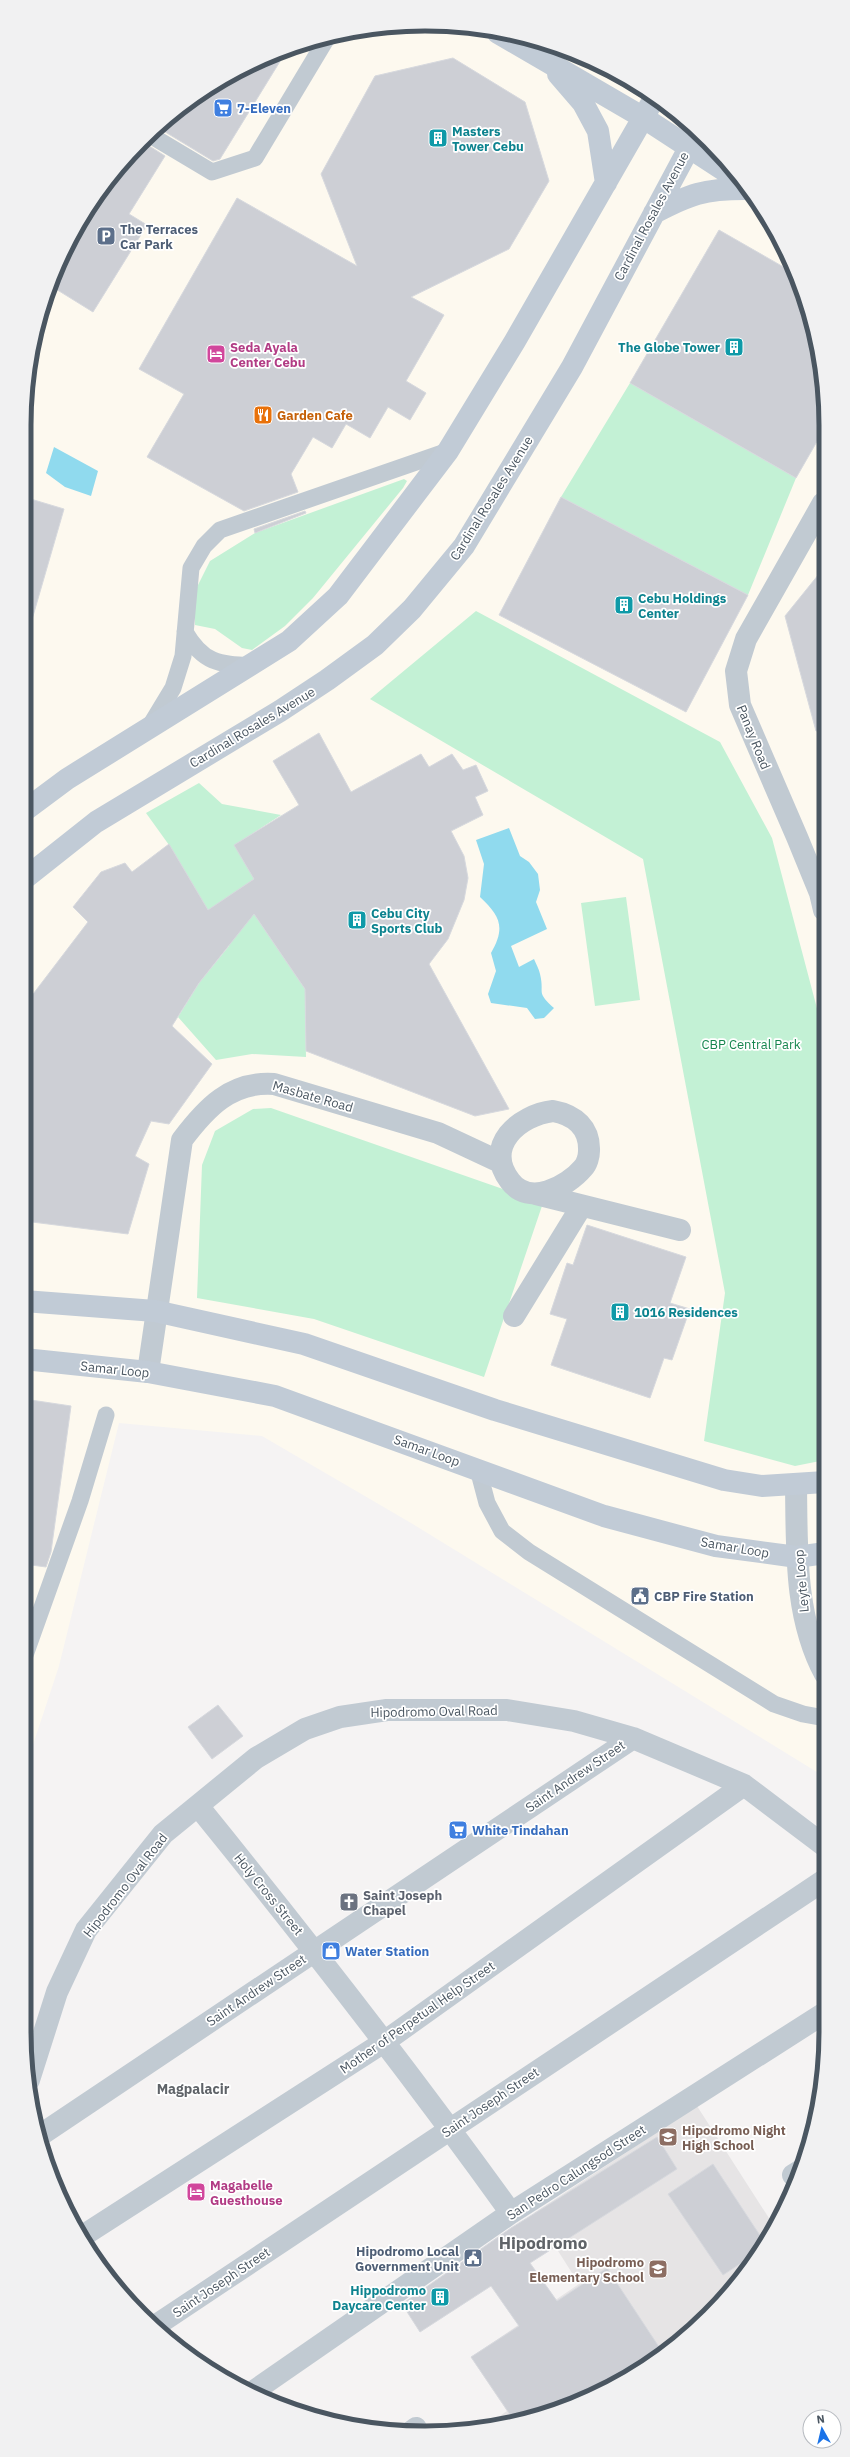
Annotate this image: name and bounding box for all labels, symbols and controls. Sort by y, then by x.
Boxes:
supermarket icon: 7-Eleven [212,97,234,119]
place label: 7-Eleven [237,100,291,117]
place label: Masters Tower Cebu [452,123,524,155]
building icon: Masters Tower Cebu [427,127,449,149]
street label: Cardinal Rosales Avenue [610,149,693,284]
place label: The Terraces Car Park [120,221,198,253]
parking icon: The Terraces Car Park [95,225,117,247]
building icon: The Globe Tower [723,336,745,358]
place label: Seda Ayala Center Cebu [230,339,306,371]
place label: The Globe Tower [618,339,720,356]
hotel icon: Seda Ayala Center Cebu [205,343,227,365]
restaurant icon: Garden Cafe [252,404,274,426]
place label: Garden Cafe [277,407,353,424]
street label: Cardinal Rosales Avenue [446,433,537,564]
place label: Cebu Holdings Center [638,590,727,622]
building icon: Cebu Holdings Center [613,594,635,616]
street label: Cardinal Rosales Avenue [186,683,318,772]
street label: Panay Road [733,702,774,772]
place label: Cebu City Sports Club [371,905,442,937]
building icon: Cebu City Sports Club [346,909,368,931]
park label: CBP Central Park [701,1036,801,1053]
street label: Masbate Road [271,1077,355,1116]
building icon: 1016 Residences [609,1301,631,1323]
place label: 1016 Residences [634,1304,738,1321]
street label: Samar Loop [80,1357,150,1382]
street label: Samar Loop [391,1431,462,1470]
street label: Samar Loop [699,1533,770,1562]
street label: Leyte Loop [790,1549,813,1613]
public building icon: CBP Fire Station [629,1585,651,1607]
place label: CBP Fire Station [654,1588,754,1605]
street label: Hipodromo Oval Road [370,1702,498,1721]
street label: Saint Andrew Street [522,1737,628,1816]
supermarket icon: White Tindahan [447,1819,469,1841]
place label: White Tindahan [472,1822,569,1839]
street label: Hipodromo Oval Road [79,1830,171,1941]
street label: Holy Cross Street [230,1850,307,1939]
place label: Saint Joseph Chapel [363,1887,442,1919]
church icon: Saint Joseph Chapel [338,1891,360,1913]
shop icon: Water Station [320,1940,342,1962]
place label: Water Station [345,1943,429,1960]
street label: Saint Andrew Street [203,1951,309,2030]
street label: Mother of Perpetual Help Street [337,1957,498,2077]
street label: Saint Joseph Street [438,2064,542,2141]
district label: Magpalacir [157,2080,230,2098]
street label: San Pedro Calungsod Street [504,2121,649,2224]
place label: Hipodromo Night High School [682,2122,786,2154]
school or university icon: Hipodromo Night High School [657,2126,679,2148]
place label: Magabelle Guesthouse [210,2177,283,2209]
hotel icon: Magabelle Guesthouse [185,2181,207,2203]
district label: Hipodromo [499,2232,587,2254]
place label: Hipodromo Local Government Unit [355,2243,459,2275]
street label: Saint Joseph Street [169,2244,273,2321]
public building icon: Hipodromo Local Government Unit [462,2247,484,2269]
place label: Hipodromo Elementary School [529,2254,644,2286]
school or university icon: Hipodromo Elementary School [647,2258,669,2280]
place label: Hippodromo Daycare Center [332,2282,426,2314]
building icon: Hippodromo Daycare Center [429,2286,451,2308]
north arrow [802,2409,842,2449]
text: N [816,2412,826,2427]

